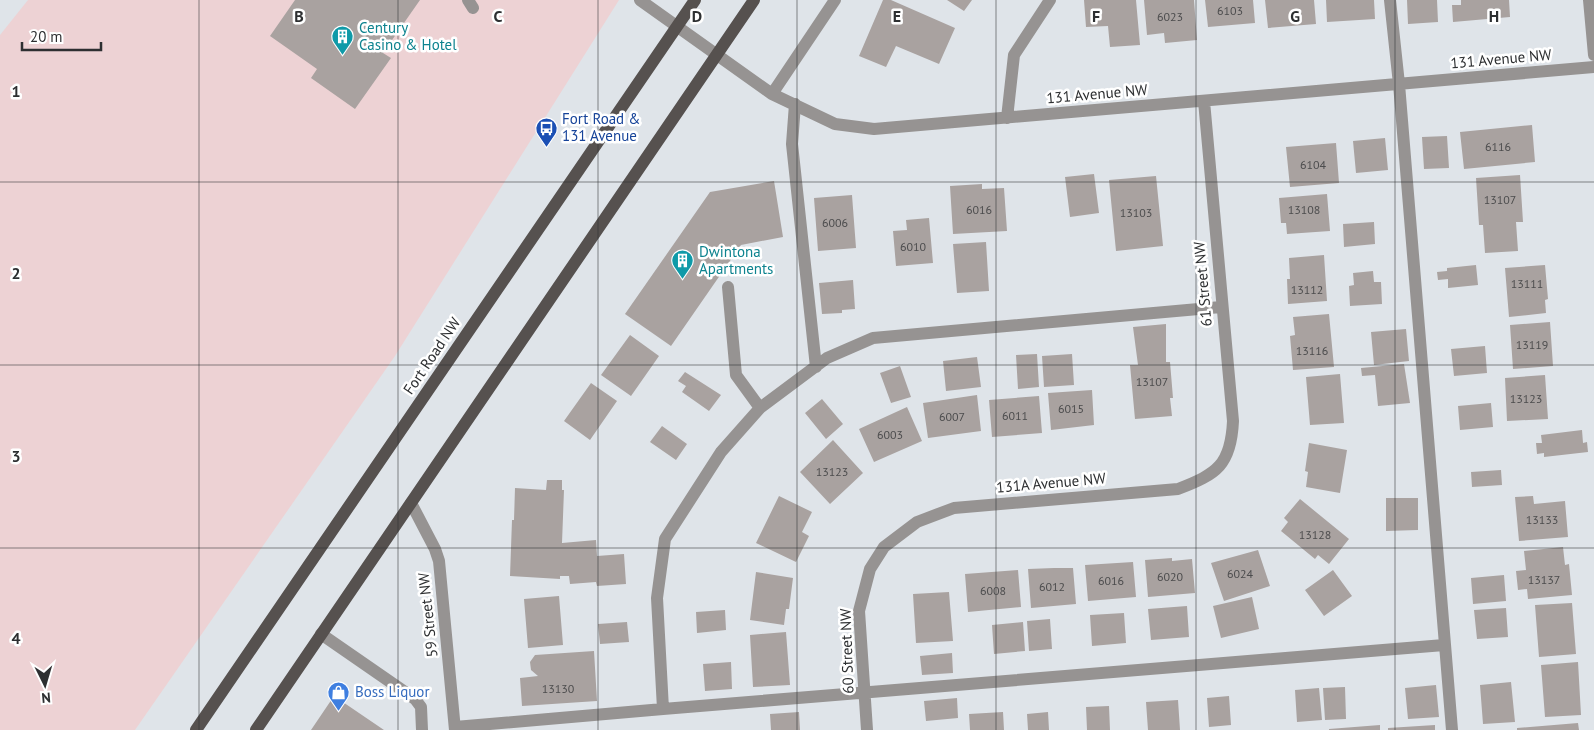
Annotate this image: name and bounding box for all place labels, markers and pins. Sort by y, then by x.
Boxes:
place label: Century Casino & Hotel [359,18,457,54]
building icon: Century Casino & Hotel [331,25,355,56]
place label: Fort Road & 131 Avenue [562,109,640,145]
bus stop icon: Fort Road & 131 Avenue [534,116,558,147]
place label: Dwintona Apartments [699,242,773,278]
building icon: Dwintona Apartments [671,249,695,280]
shop icon: Boss Liquor [327,680,351,711]
place label: Boss Liquor [355,682,430,701]

